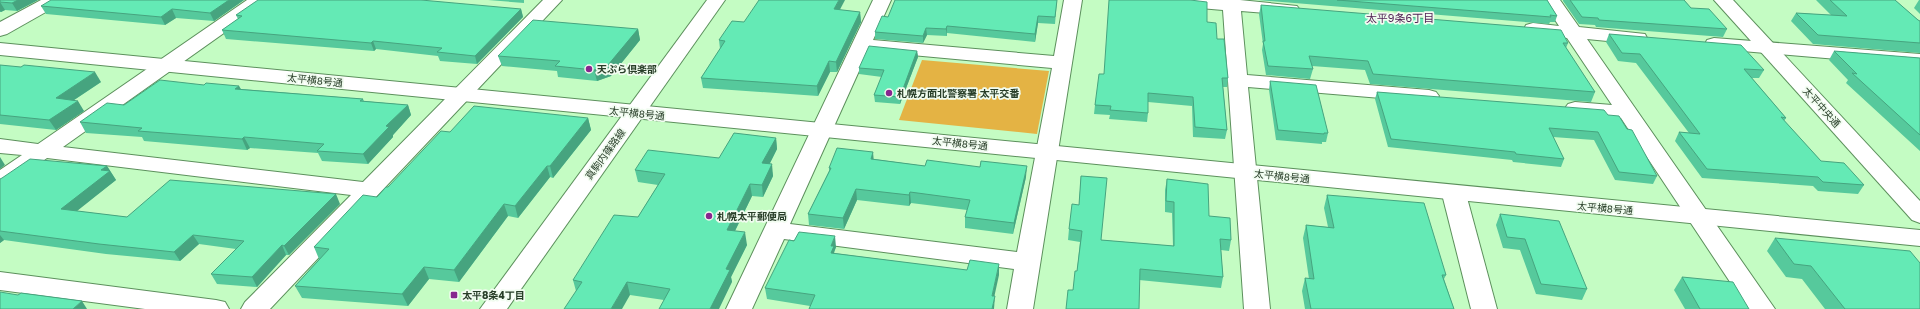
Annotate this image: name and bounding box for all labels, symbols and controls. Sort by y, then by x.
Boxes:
district label: 太平9条6丁目 [1366,11,1434,24]
place label: 天ぷら倶楽部 [597,63,657,75]
marker: 天ぷら倶楽部 [584,64,594,74]
street label: 太平横8号通 [286,71,344,89]
street label: 太平中央通 [1801,84,1843,130]
place label: 札幌方面北警察署 太平交番 [897,87,1020,99]
marker: 札幌方面北警察署 太平交番 [884,88,894,98]
street label: 太平横8号通 [608,104,666,122]
street label: 真駒内篠路線 [583,126,627,182]
street label: 太平横8号通 [931,134,989,152]
street label: 太平横8号通 [1253,167,1311,185]
street label: 太平横8号通 [1577,200,1633,216]
place label: 札幌太平郵便局 [717,210,787,222]
marker: 札幌太平郵便局 [704,211,714,221]
place label: 太平8条4丁目 [462,289,525,301]
marker: 太平8条4丁目 [449,290,459,300]

